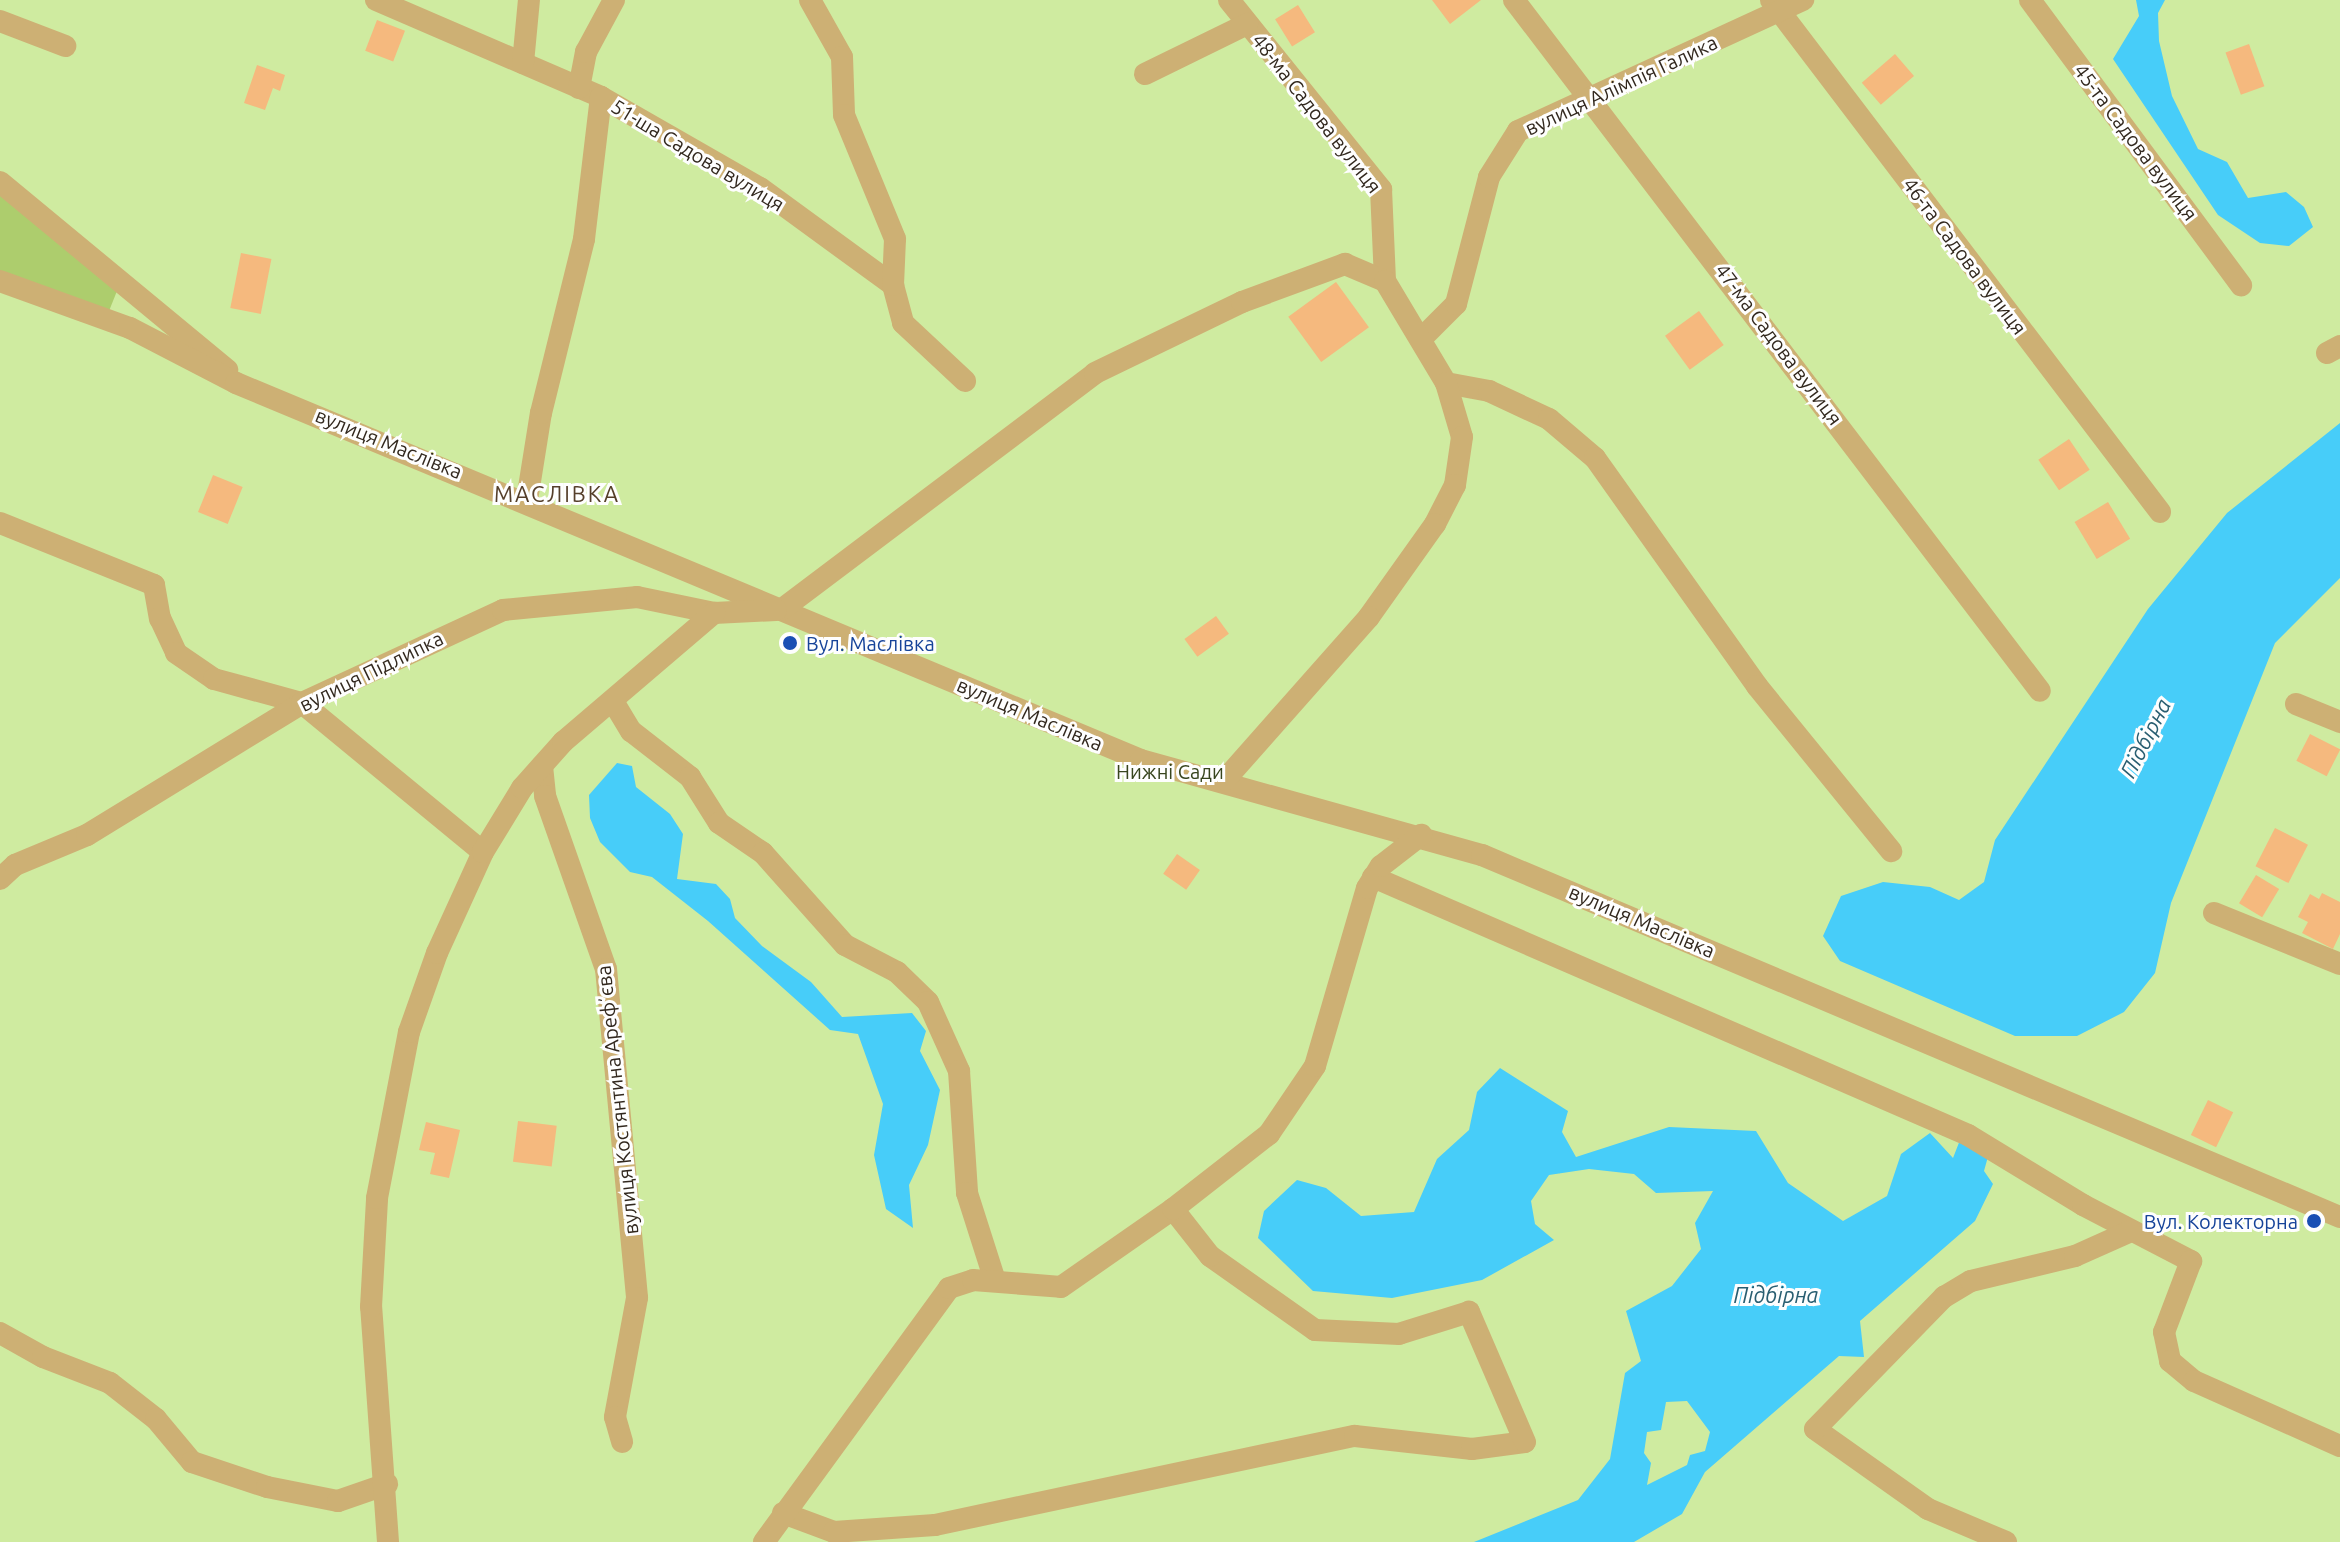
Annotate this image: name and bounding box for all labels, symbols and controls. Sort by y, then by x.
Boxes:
street label: 48-ма Садова вулиця [1247,28,1387,198]
street label: вулиця Алімпія Галика [1521,30,1721,140]
street label: 45-та Садова вулиця [2069,59,2203,225]
street label: 51-ша Садова вулиця [607,94,789,216]
street label: 46-та Садова вулиця [1898,173,2032,339]
street label: 47-ма Садова вулиця [1710,259,1848,429]
street label: вулиця Маслівка [312,403,466,483]
district label: МАСЛІВКА [494,481,620,507]
street label: вулиця Підлипка [295,626,447,716]
place label: Вул. Маслівка [806,631,935,655]
marker: Вул. Маслівка [781,634,799,652]
street label: вулиця Маслівка [953,672,1107,756]
water label: Підбірна [2114,694,2176,782]
park label: Нижні Сади [1116,759,1224,783]
street label: вулиця Маслівка [1565,879,1719,963]
street label: вулиця Костянтина Арефʼєва [591,964,643,1236]
place label: Вул. Колекторна [2144,1209,2298,1233]
marker: Вул. Колекторна [2305,1212,2323,1230]
water label: Підбірна [1734,1282,1818,1308]

